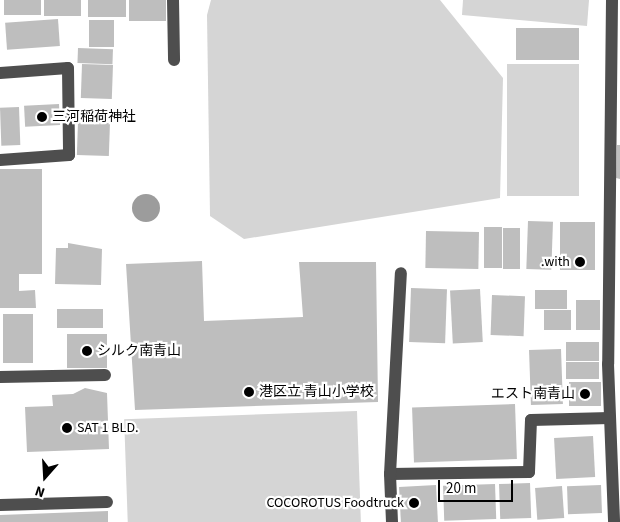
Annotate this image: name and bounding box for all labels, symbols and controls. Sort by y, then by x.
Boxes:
place label: 三河稲荷神社 [52,109,136,125]
marker: 三河稲荷神社 [36,111,48,123]
place label: .with [541,254,570,270]
marker: .with [574,256,586,268]
place label: シルク南青山 [97,343,181,359]
marker: シルク南青山 [81,345,93,357]
place label: 港区立 青山小学校 [259,384,374,400]
marker: 港区立 青山小学校 [243,386,255,398]
place label: エスト南青山 [491,386,575,402]
marker: エスト南青山 [579,388,591,400]
place label: SAT 1 BLD. [77,420,139,436]
marker: SAT 1 BLD. [61,422,73,434]
north arrow [20,452,70,502]
scale bar [440,470,515,502]
text: 20 m [446,478,476,499]
text: N [32,480,48,502]
place label: COCOROTUS Foodtruck [266,495,404,511]
marker: COCOROTUS Foodtruck [408,497,420,509]

